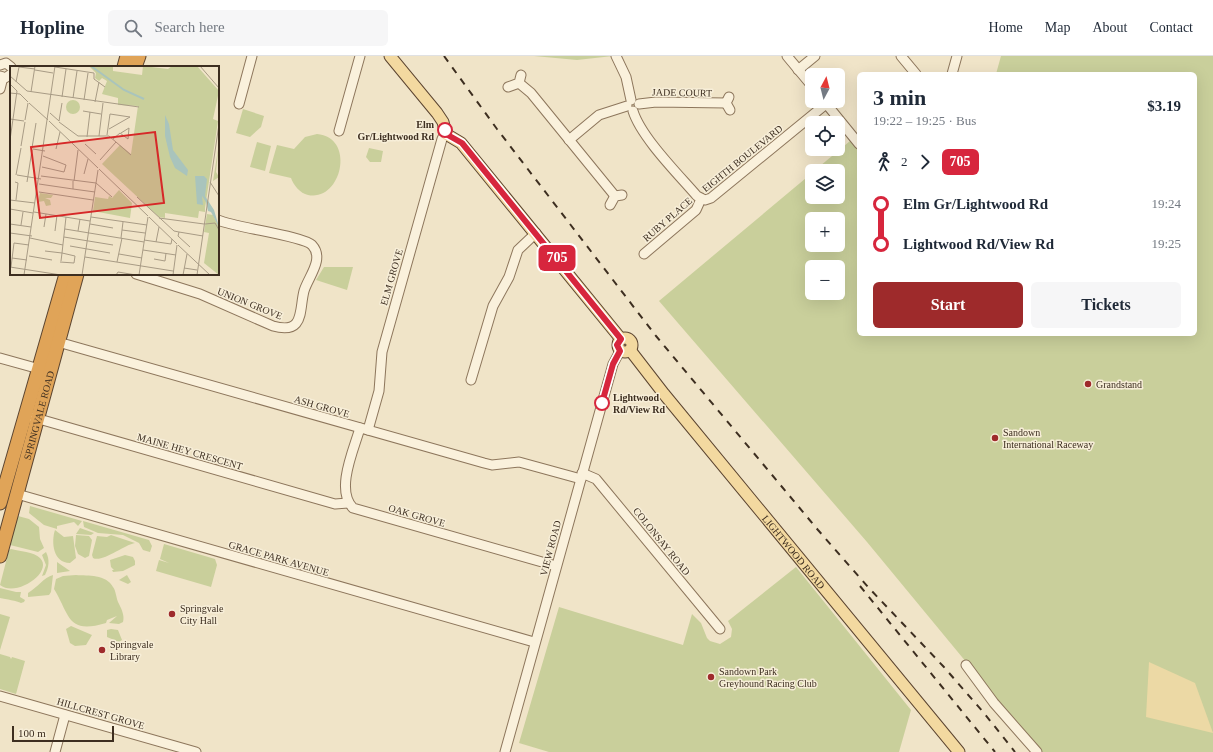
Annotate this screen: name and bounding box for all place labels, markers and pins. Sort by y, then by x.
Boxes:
place label: Elm Gr/Lightwood Rd [358,119,435,142]
marker: Elm Gr/Lightwood Rd [437,122,453,138]
marker: Grandstand [1083,379,1093,389]
place label: Grandstand [1096,379,1142,390]
place label: Lightwood Rd/View Rd [613,392,666,415]
marker: Lightwood Rd/View Rd [594,395,610,411]
place label: Sandown International Raceway [1003,427,1093,450]
marker: Sandown International Raceway [990,433,1000,443]
place label: Springvale City Hall [180,603,224,626]
marker: Springvale City Hall [167,609,177,619]
place label: Springvale Library [110,639,154,662]
marker: Springvale Library [97,645,107,655]
place label: Sandown Park Greyhound Racing Club [719,666,817,689]
marker: Sandown Park Greyhound Racing Club [706,672,716,682]

